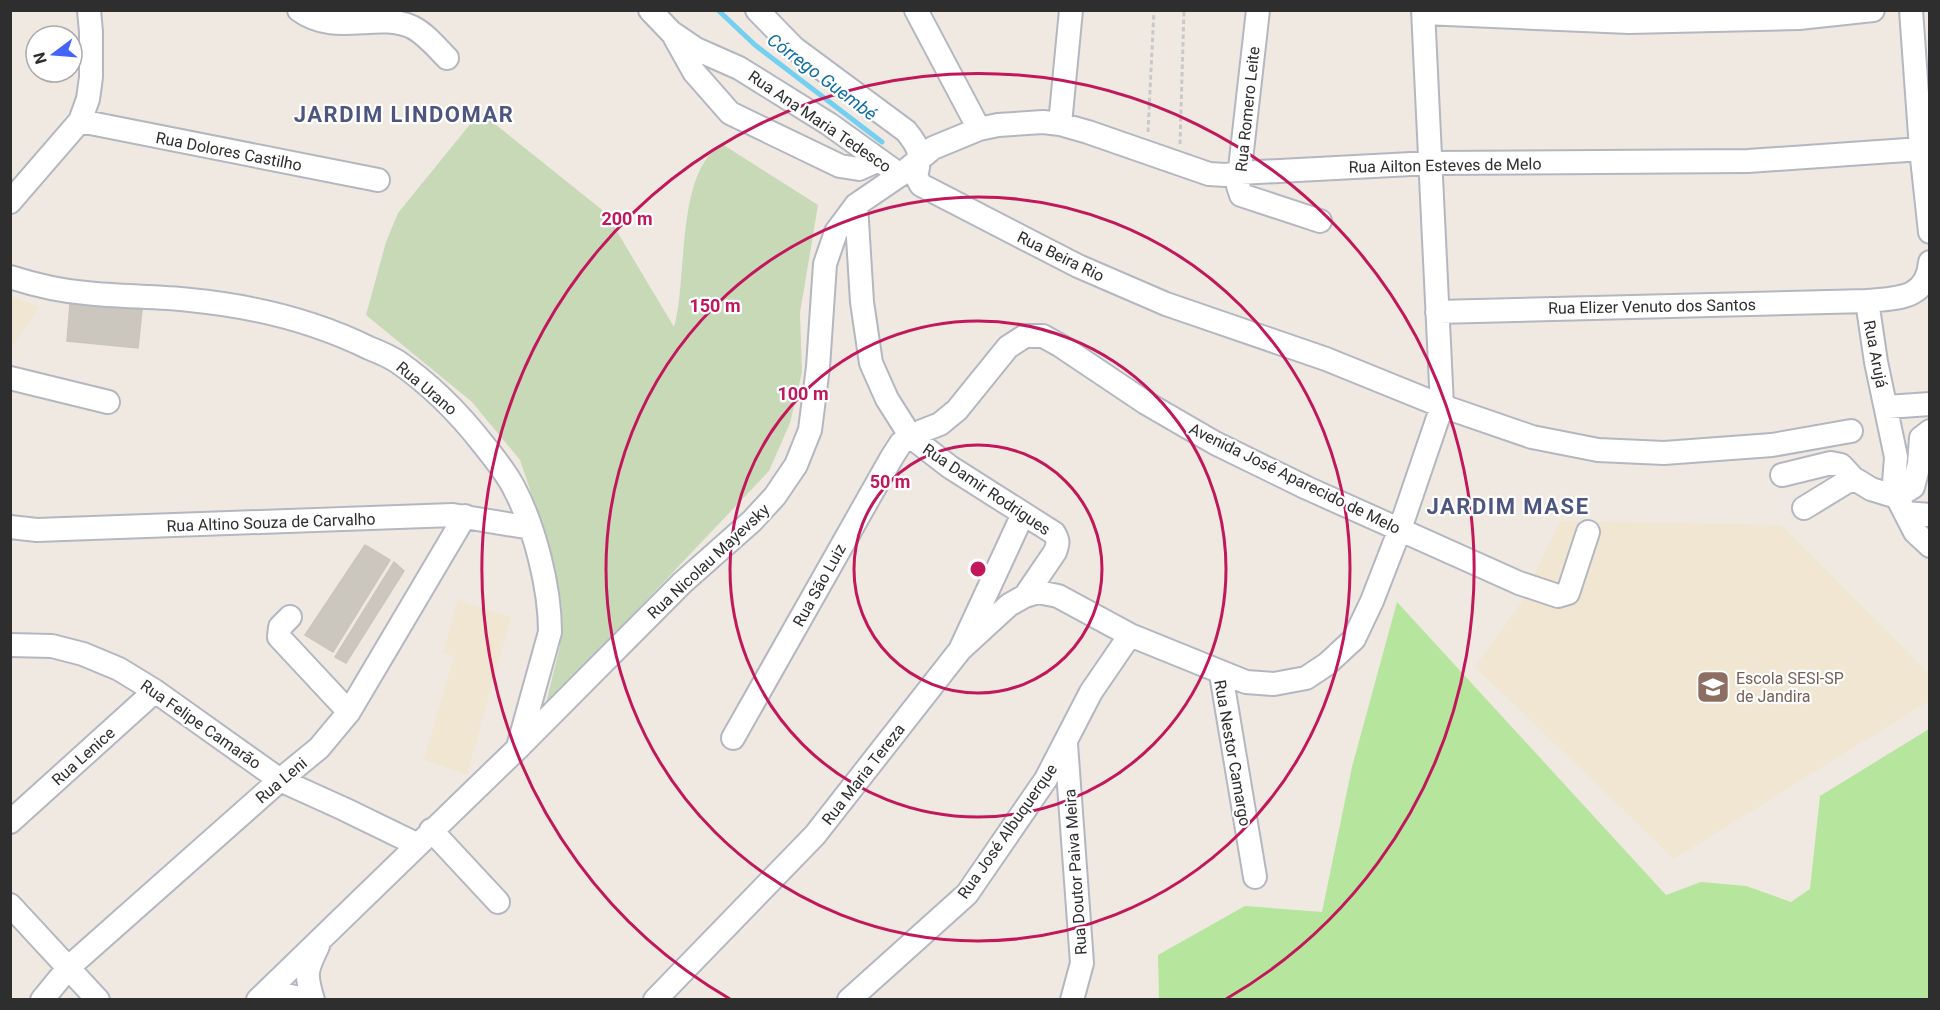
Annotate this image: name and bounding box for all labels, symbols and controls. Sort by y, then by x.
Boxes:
north arrow [24,24,84,84]
water label: Córrego Guembé [763,29,881,125]
street label: Rua Romero Leite [1231,45,1264,173]
text: N [29,50,51,66]
street label: Rua Ana Maria Tedesco [745,67,895,176]
district label: JARDIM LINDOMAR [294,102,514,127]
street label: Rua Dolores Castilho [154,128,304,175]
street label: Rua Ailton Esteves de Melo [1348,154,1542,177]
text: 200 m [601,208,653,229]
street label: Rua Beira Rio [1014,227,1107,286]
text: 150 m [689,295,741,316]
street label: Rua Elizer Venuto dos Santos [1548,295,1756,318]
street label: Rua Arujá [1860,319,1891,390]
street label: Rua Urano [392,357,461,419]
text: 100 m [777,383,829,404]
street label: Avenida José Aparecido de Melo [1186,419,1403,538]
street label: Rua Damir Rodrigues [919,440,1054,539]
text: 50 m [870,471,910,492]
district label: JARDIM MASE [1426,494,1590,519]
street label: Rua Nicolau Mayevsky [643,500,774,623]
street label: Rua Altino Souza de Carvalho [166,509,376,536]
street label: Rua São Luiz [789,541,850,630]
centre of rings [968,559,988,579]
school or university icon: Escola SESI-SP de Jandira [1695,669,1731,705]
place label: Escola SESI-SP de Jandira [1736,669,1844,706]
street label: Rua Felipe Camarão [137,676,265,773]
street label: Rua Nestor Camargo [1210,678,1255,828]
street label: Rua Maria Tereza [818,720,909,829]
street label: Rua Lenice [48,723,119,790]
street label: Rua Leni [252,753,311,807]
street label: Rua José Albuquerque [954,760,1061,902]
street label: Rua Doutor Paiva Meira [1060,788,1091,956]

